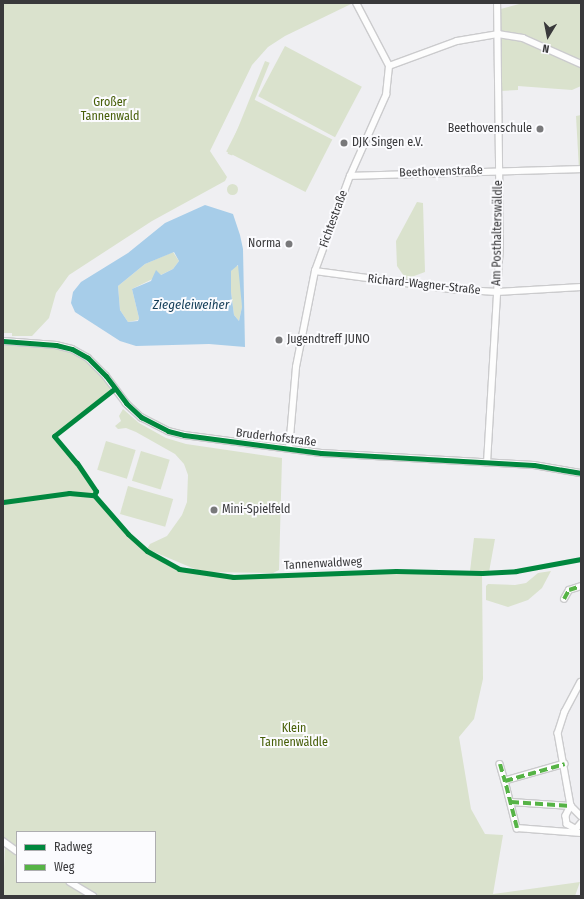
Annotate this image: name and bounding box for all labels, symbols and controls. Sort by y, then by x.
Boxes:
north arrow [528,16,568,56]
text: N [541,41,550,55]
park label: Großer Tannenwald [81,96,139,124]
place label: Beethovenschule [448,122,532,136]
marker: Beethovenschule [535,124,545,134]
place label: DJK Singen e.V. [352,136,423,150]
marker: DJK Singen e.V. [339,138,349,148]
street label: Beethovenstraße [399,163,483,181]
street label: Am Posthalterswäldle [490,180,506,286]
street label: Fichtestraße [317,188,351,250]
place label: Norma [248,237,281,251]
marker: Norma [284,239,294,249]
street label: Richard-Wagner-Straße [367,272,481,298]
water label: Ziegeleiweiher [153,297,229,313]
place label: Jugendtreff JUNO [287,333,370,347]
marker: Jugendtreff JUNO [274,335,284,345]
street label: Bruderhofstraße [235,426,317,450]
place label: Mini-Spielfeld [222,503,290,517]
marker: Mini-Spielfeld [209,505,219,515]
street label: Tannenwaldweg [284,555,362,573]
park label: Klein Tannenwäldle [260,722,328,750]
legend [16,831,156,883]
text: Radweg [54,840,92,854]
text: Weg [54,860,74,874]

